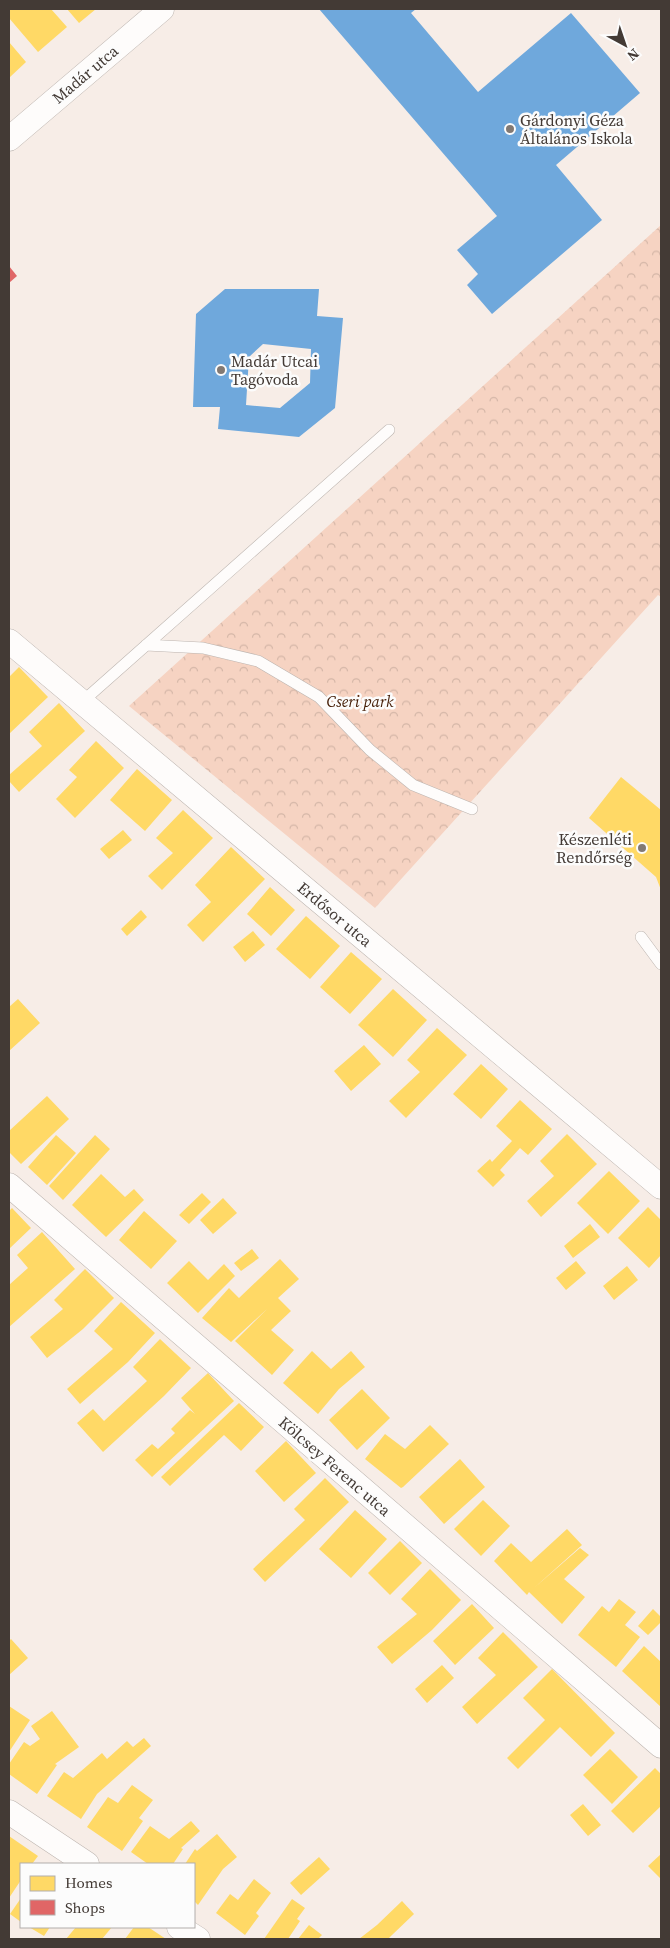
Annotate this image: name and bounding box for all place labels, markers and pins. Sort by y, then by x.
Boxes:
place label: Gárdonyi Géza Általános Iskola [520,109,634,149]
marker: Gárdonyi Géza Általános Iskola [504,123,516,135]
place label: Madár Utcai Tagóvoda [231,350,318,390]
marker: Madár Utcai Tagóvoda [215,364,227,376]
place label: Készenléti Rendőrség [556,828,632,868]
marker: Készenléti Rendőrség [636,842,648,854]

